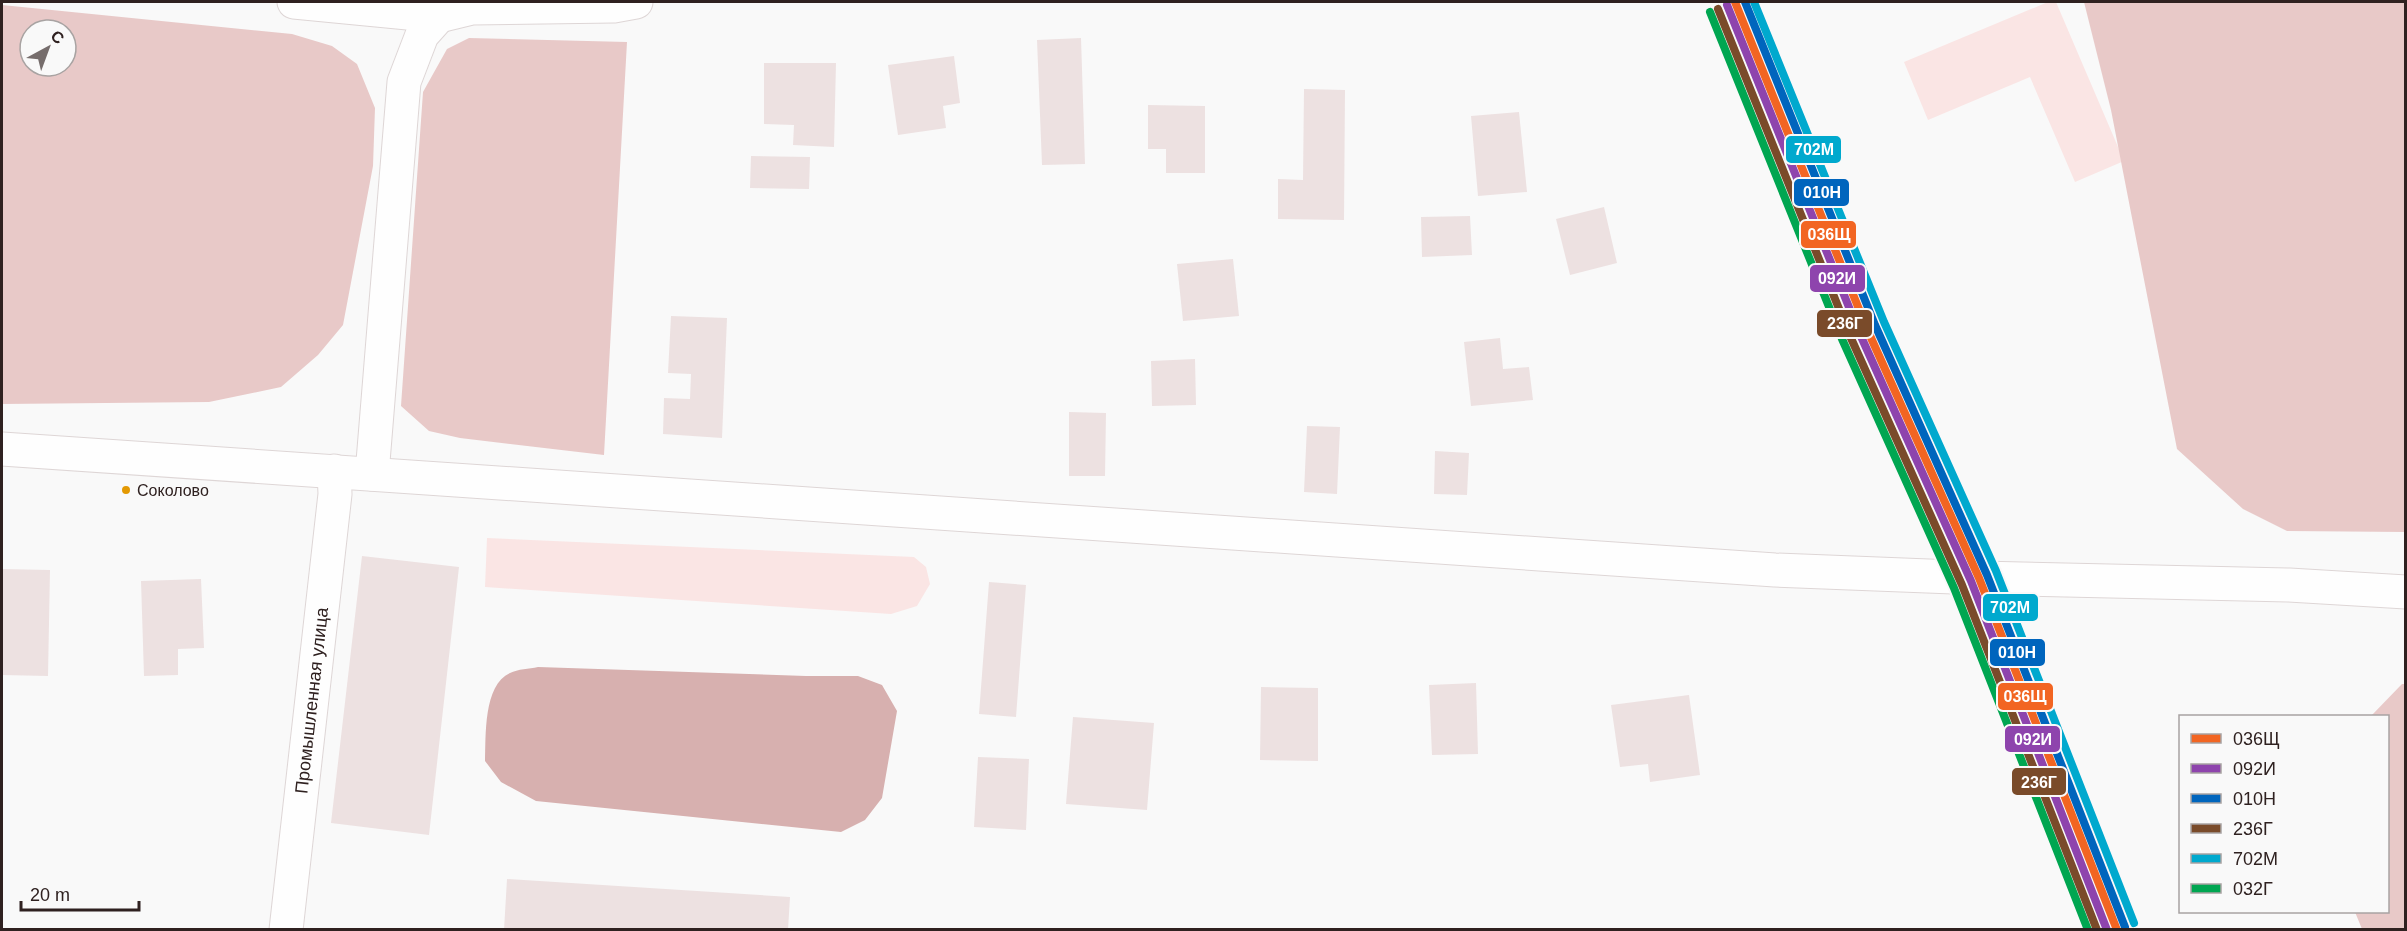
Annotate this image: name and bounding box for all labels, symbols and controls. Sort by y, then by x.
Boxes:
north arrow [18,18,78,78]
text: С [48,27,68,48]
line badge: 702М [1785,135,1842,164]
text: 702М [1794,141,1834,158]
line badge: 010Н [1793,178,1850,207]
text: 010Н [1803,184,1841,201]
line badge: 036Щ [1800,220,1857,249]
text: 036Щ [1808,226,1851,243]
line badge: 092И [1809,264,1866,293]
text: 092И [1818,270,1856,287]
line badge: 236Г [1816,309,1873,338]
text: 236Г [1827,315,1863,332]
place label: Соколово [137,482,209,499]
marker: Соколово [120,484,132,496]
line badge: 702М [1982,593,2039,622]
text: 702М [1990,599,2030,616]
street label: Промышленная улица [291,605,332,795]
line badge: 010Н [1989,638,2046,667]
text: 010Н [1998,644,2036,661]
line badge: 036Щ [1997,682,2054,711]
text: 036Щ [2004,688,2047,705]
legend [2179,715,2389,913]
line badge: 092И [2004,725,2061,753]
text: 036Щ [2233,729,2280,749]
text: 092И [2014,731,2052,748]
text: 092И [2233,759,2276,779]
line badge: 236Г [2011,767,2067,796]
text: 236Г [2021,774,2057,791]
text: 010Н [2233,789,2276,809]
text: 236Г [2233,819,2273,839]
text: 702М [2233,849,2278,869]
scale bar [21,874,140,912]
text: 032Г [2233,879,2273,899]
text: 20 m [30,885,70,905]

